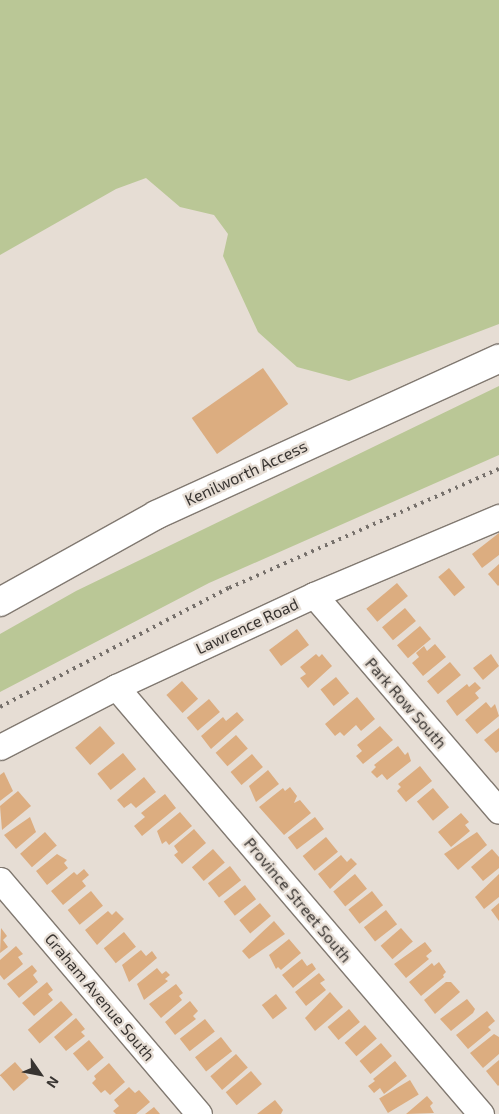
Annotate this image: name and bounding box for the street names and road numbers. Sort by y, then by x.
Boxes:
street label: Kenilworth Access [181,436,311,510]
street label: Lawrence Road [193,594,301,658]
street label: Park Row South [361,654,451,752]
street label: Province Street South [240,834,356,966]
street label: Graham Avenue South [41,929,159,1065]

